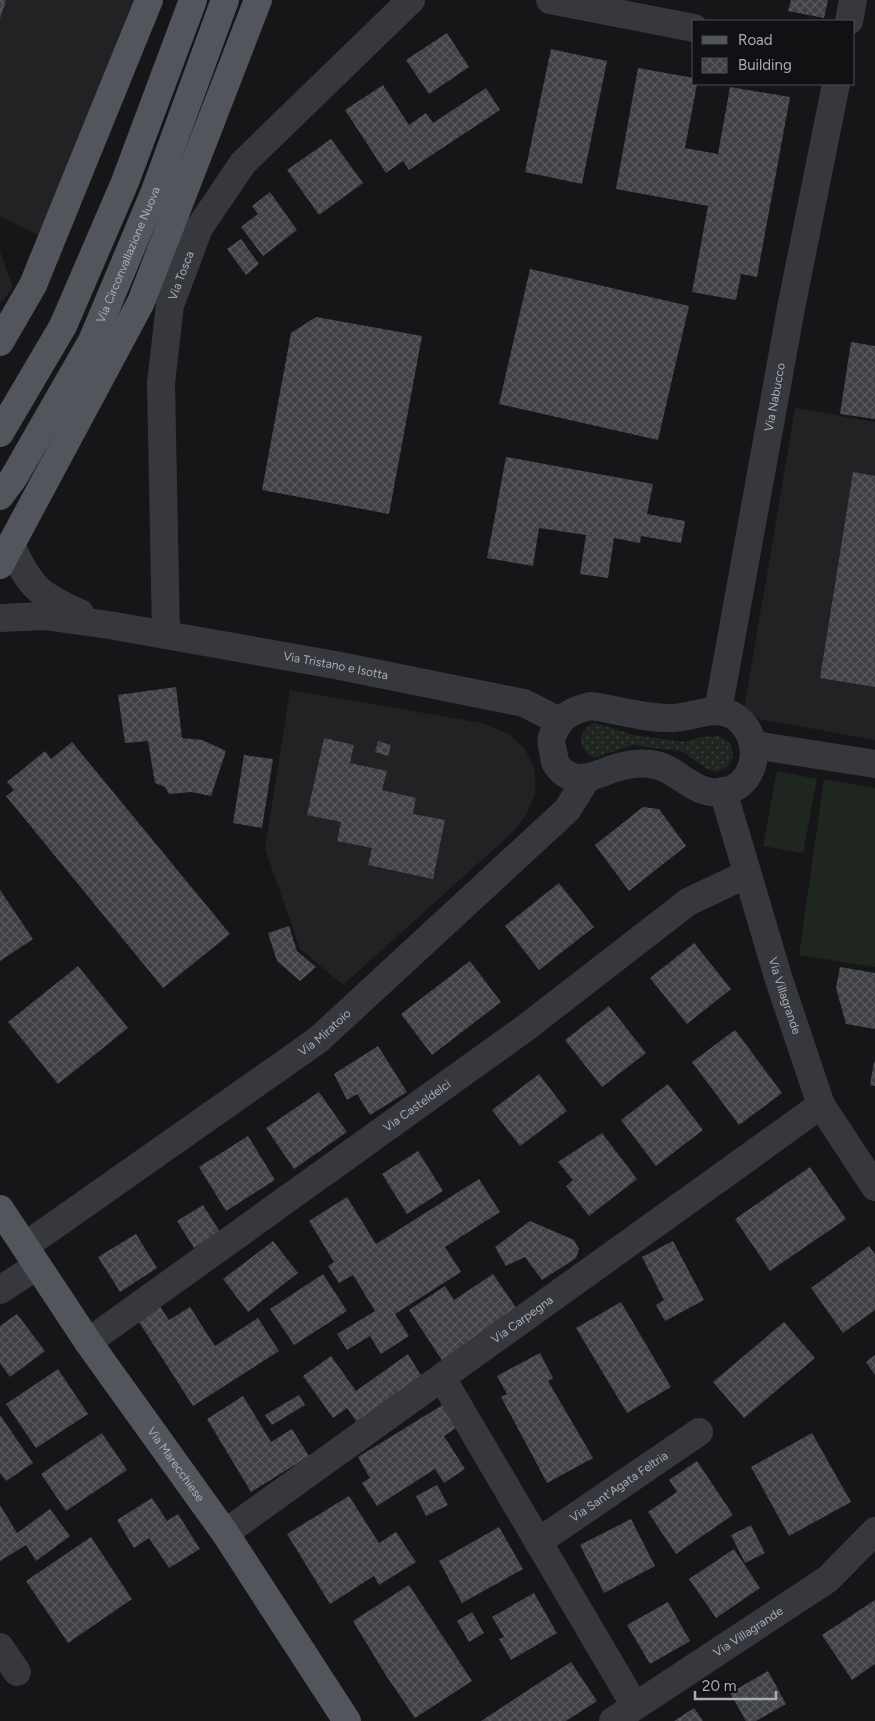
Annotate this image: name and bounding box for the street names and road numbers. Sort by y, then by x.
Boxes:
street label: Via Circonvallazione Nuova [93,185,163,325]
street label: Via Tosca [165,249,197,302]
street label: Via Nabucco [762,362,788,432]
street label: Via Tristano e Isotta [282,649,389,683]
street label: Via Villagrande [766,956,804,1037]
street label: Via Miratoio [296,1006,354,1059]
street label: Via Casteldelci [380,1077,454,1135]
street label: Via Carpegna [489,1293,556,1346]
street label: Via Marecchiese [144,1424,207,1505]
street label: Via Sant'Agata Feltria [567,1448,671,1525]
street label: Via Villagrande [711,1604,786,1660]

